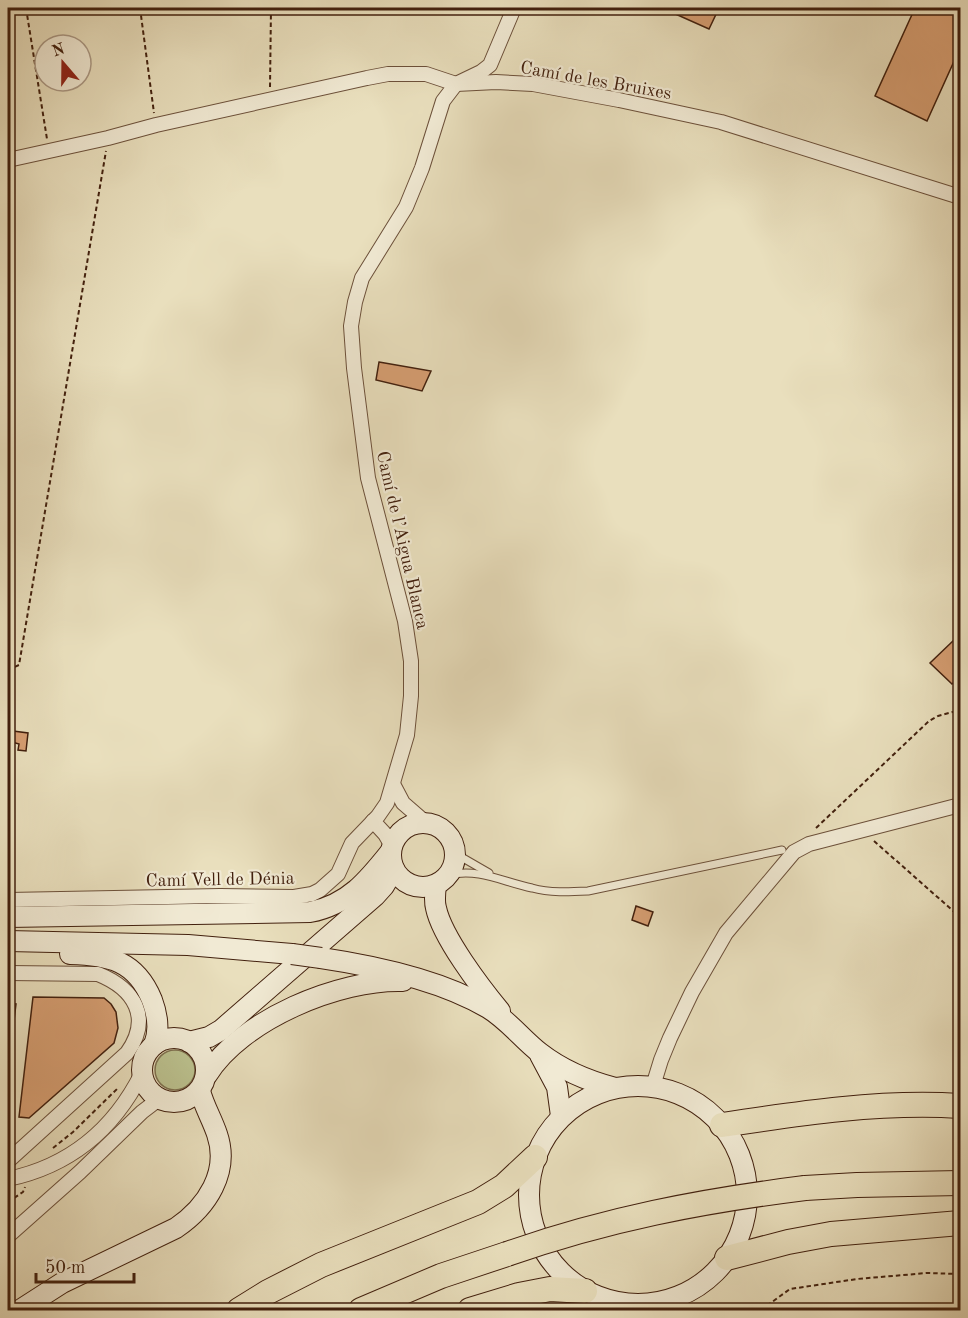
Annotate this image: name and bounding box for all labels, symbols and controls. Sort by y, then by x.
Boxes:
north arrow [33,33,93,93]
text: N [50,41,68,60]
street label: Camí de les Bruixes [519,59,673,103]
street label: Camí de l’Aigua Blanca [373,449,431,631]
street label: Camí Vell de Dénia [145,870,295,890]
scale bar [36,1246,134,1284]
text: 50 m [45,1259,85,1277]

